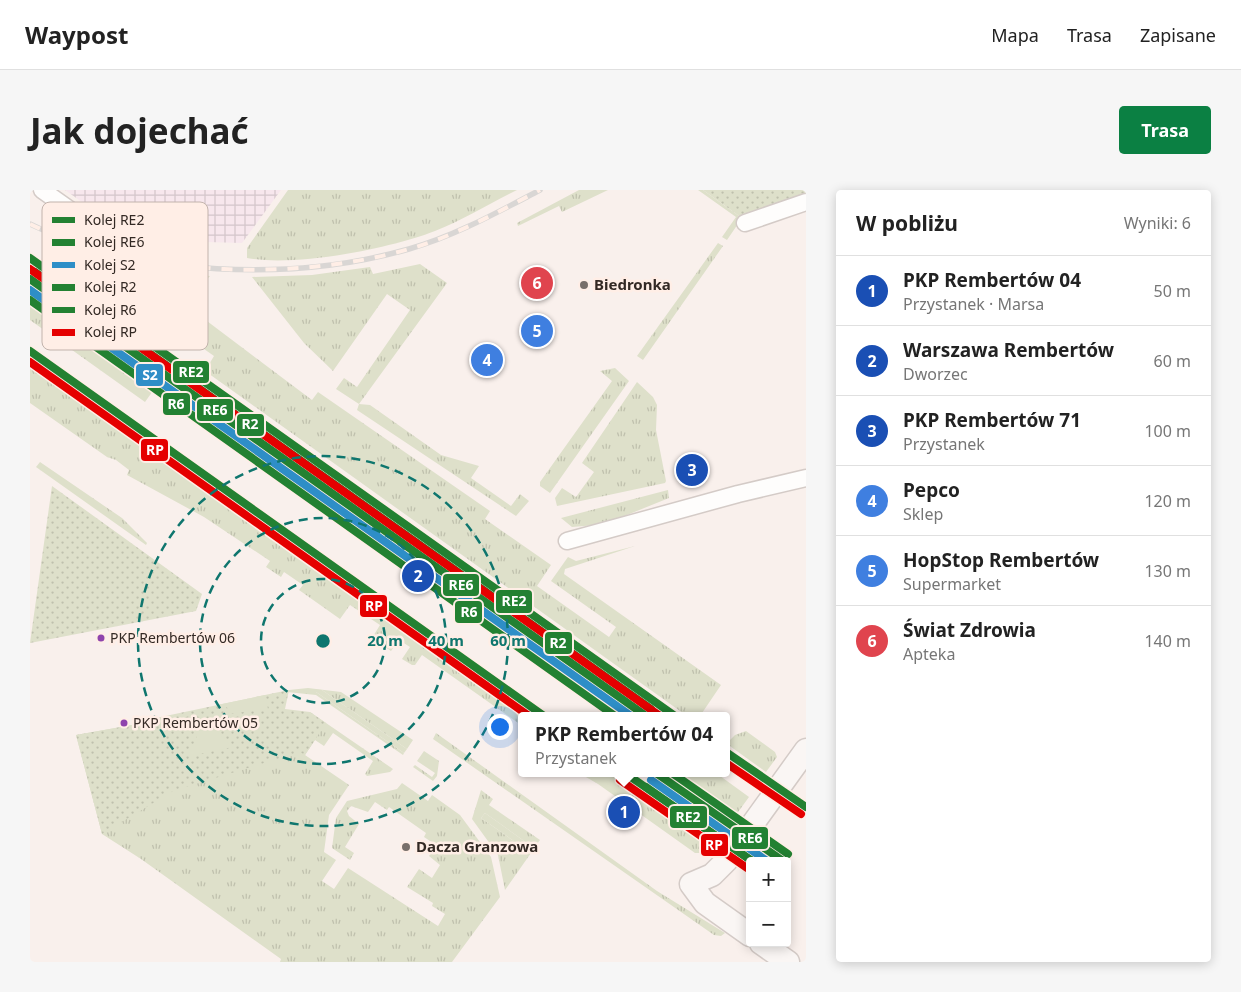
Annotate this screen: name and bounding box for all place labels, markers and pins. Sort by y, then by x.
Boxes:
pin: 6 [521,264,553,302]
place label: Biedronka [594,274,671,294]
marker: Biedronka [578,279,590,291]
pin: 5 [521,312,553,350]
pin: 4 [471,341,503,379]
pin: 3 [676,451,708,489]
pin: 2 [402,557,434,595]
place label: PKP Rembertów 06 [110,628,235,647]
centre of rings [314,632,332,650]
marker: PKP Rembertów 06 [96,633,106,643]
place label: PKP Rembertów 05 [133,713,258,732]
marker: PKP Rembertów 05 [119,718,129,728]
pin: 1 [608,793,640,831]
place label: Dacza Granzowa [416,836,538,856]
marker: Dacza Granzowa [400,841,412,853]

